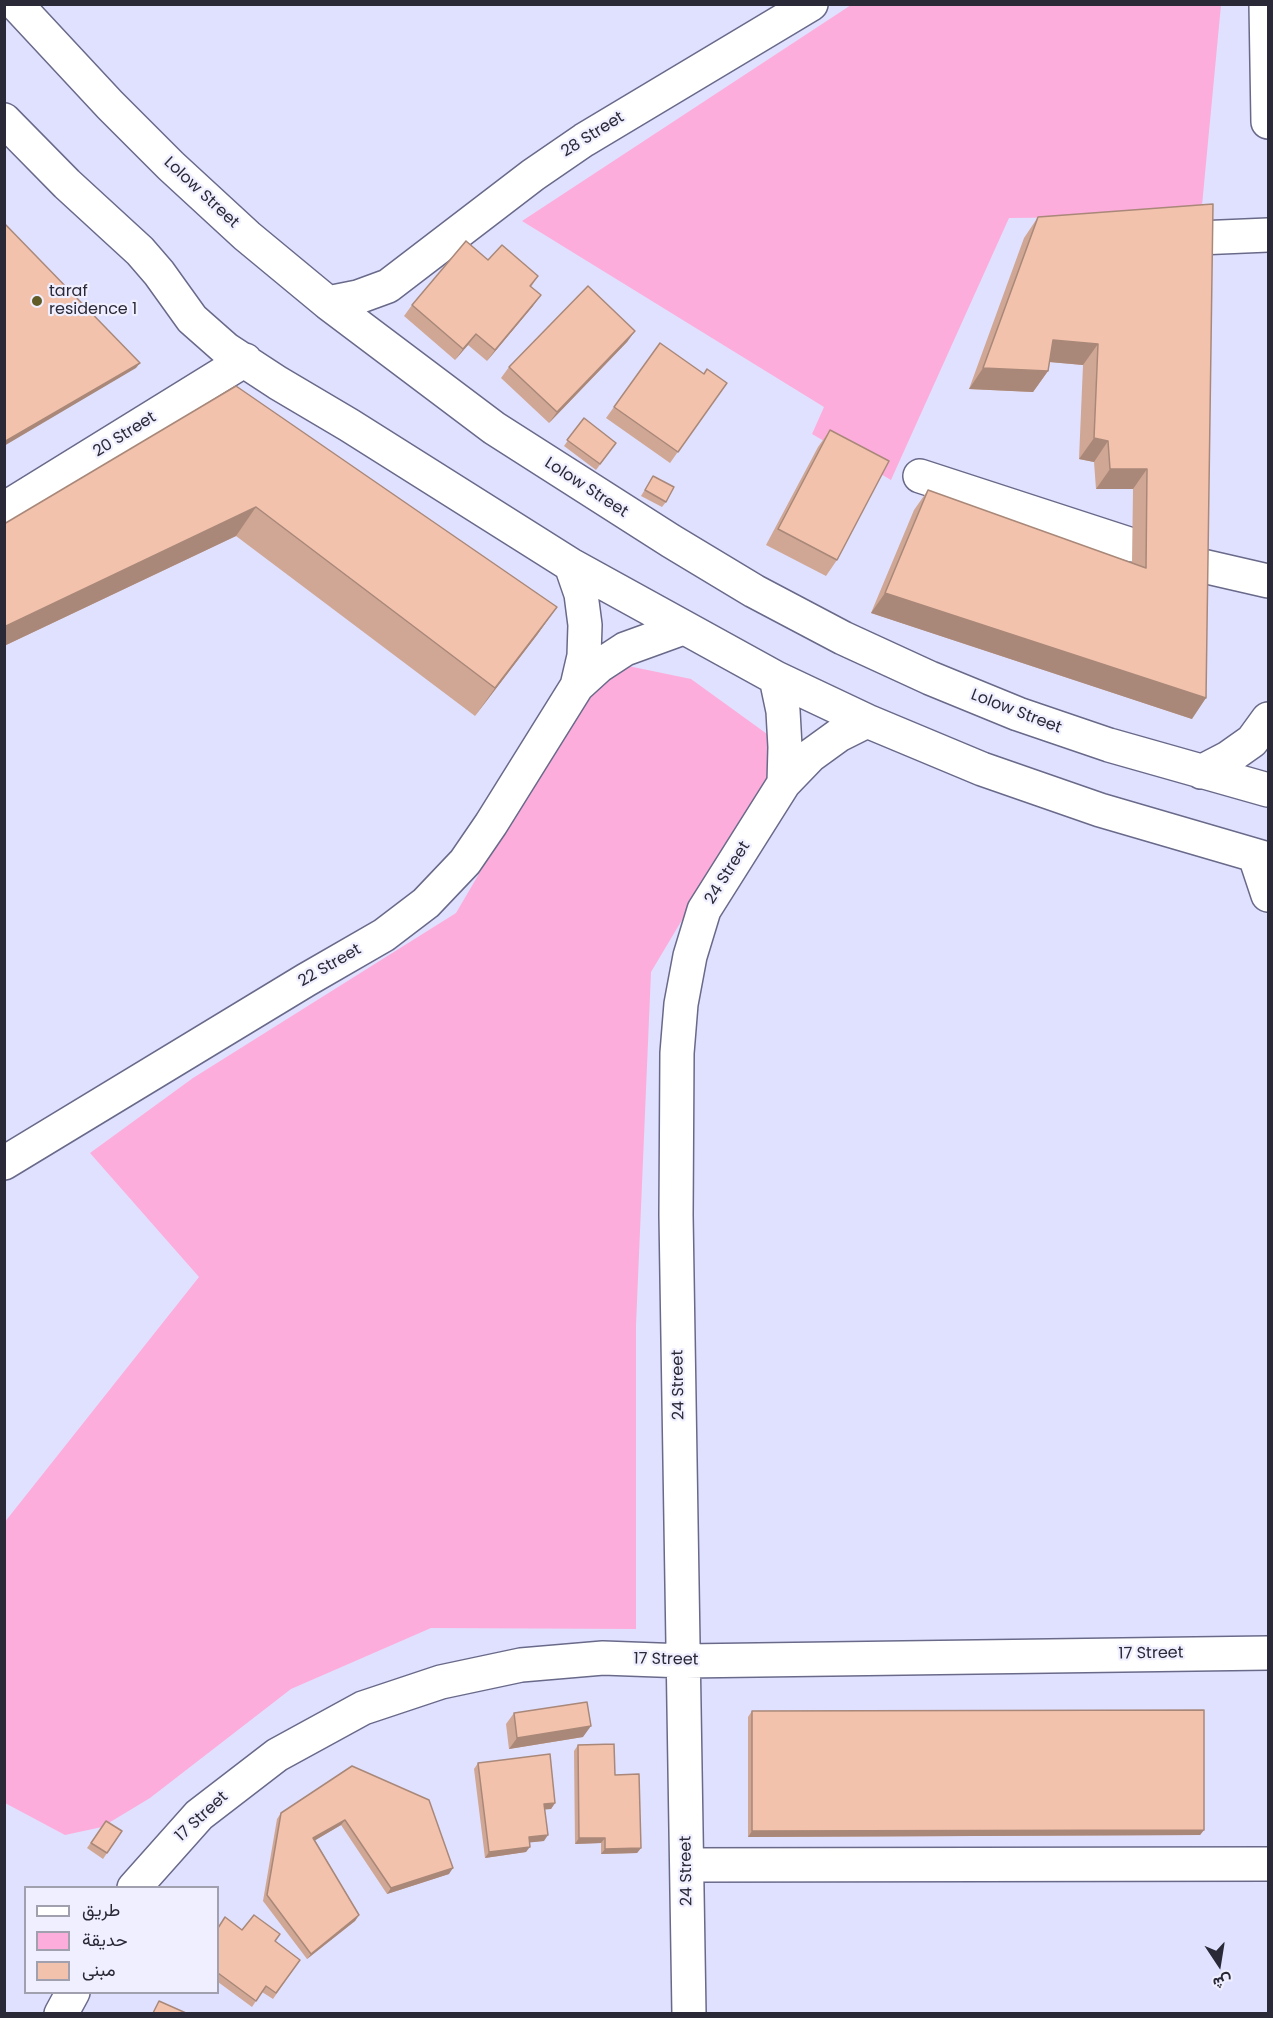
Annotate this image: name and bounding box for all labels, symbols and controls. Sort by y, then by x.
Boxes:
street label: 28 Street [558,108,628,162]
street label: Lolow Street [160,153,242,233]
place label: taraf residence 1 [49,282,137,320]
marker: taraf residence 1 [30,294,44,308]
street label: 20 Street [90,408,160,462]
street label: Lolow Street [541,454,631,522]
street label: Lolow Street [968,686,1064,738]
street label: 24 Street [701,838,755,908]
street label: 22 Street [295,940,365,992]
street label: 24 Street [669,1350,689,1420]
street label: 17 Street [1118,1644,1184,1664]
street label: 17 Street [633,1650,699,1670]
street label: 17 Street [172,1788,232,1846]
street label: 24 Street [677,1836,697,1906]
legend [24,1886,219,1994]
text: طريق [82,1897,120,1922]
text: حديقة [82,1927,128,1952]
north arrow [1189,1934,1249,1994]
text: مبنى [82,1957,116,1982]
text: ش [1211,1969,1235,1995]

